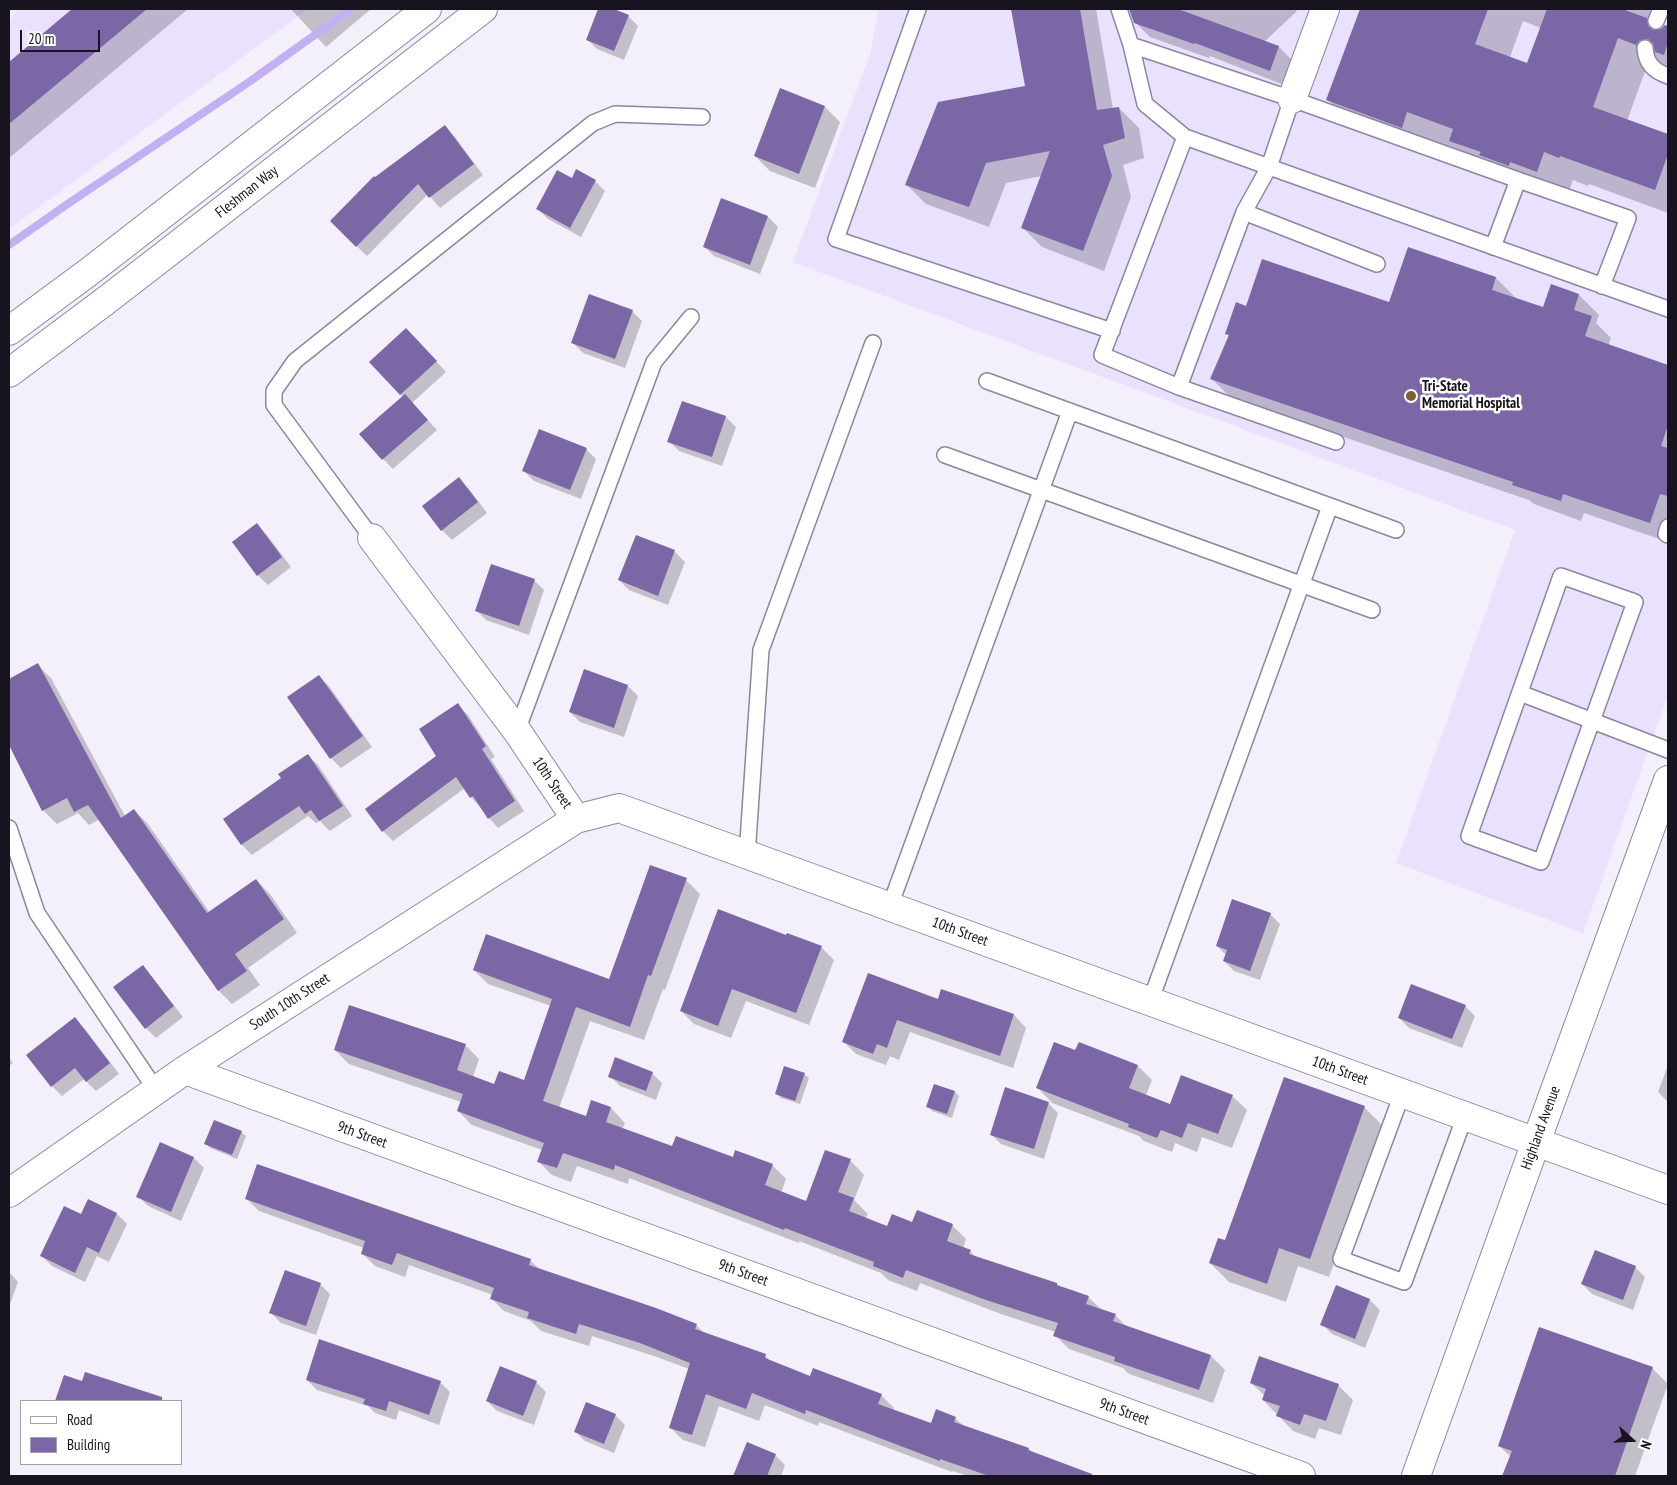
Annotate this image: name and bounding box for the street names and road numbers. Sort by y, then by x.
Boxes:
street label: Fleshman Way [212,162,282,222]
street label: 10th Street [528,754,576,812]
street label: 10th Street [929,914,991,950]
street label: South 10th Street [247,969,333,1035]
street label: 10th Street [1309,1053,1371,1089]
street label: Highland Avenue [1517,1084,1565,1172]
street label: 9th Street [335,1118,389,1152]
street label: 9th Street [716,1256,770,1290]
street label: 9th Street [1097,1395,1151,1429]

